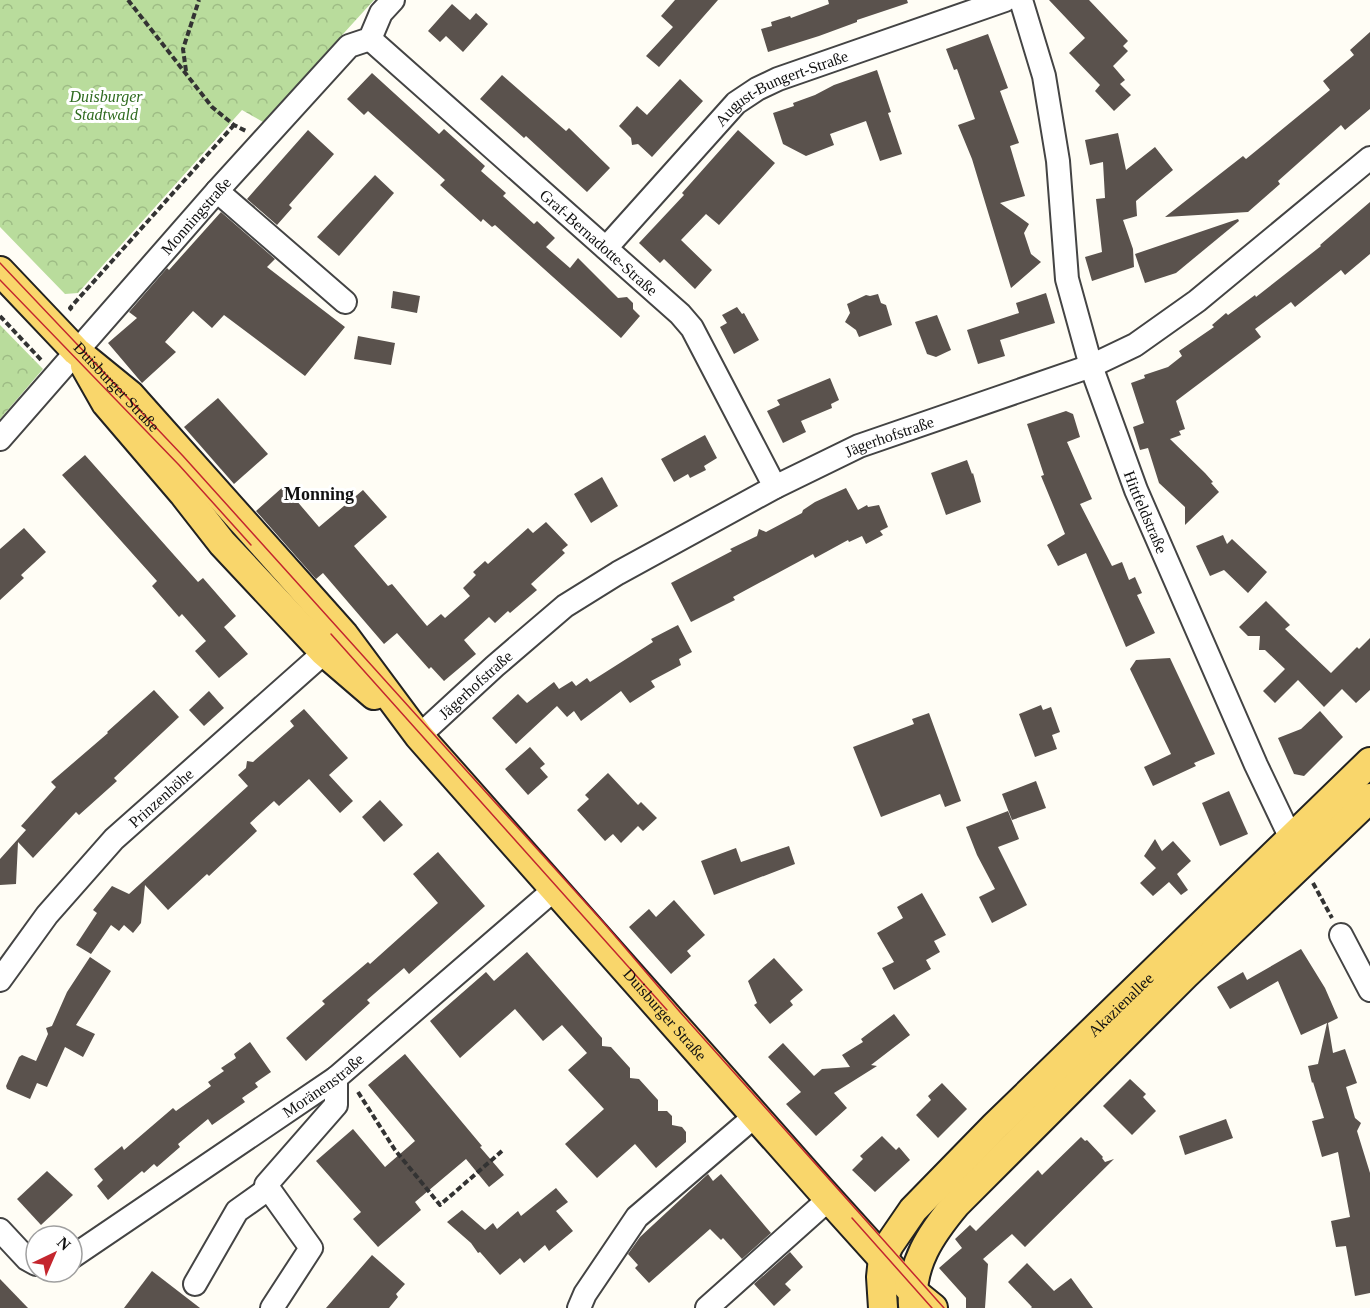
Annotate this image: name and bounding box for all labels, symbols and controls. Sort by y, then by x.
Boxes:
street label: August-Bungert-Straße [712,47,850,129]
park label: Duisburger Stadtwald [68,88,143,123]
street label: Monningstraße [158,174,234,258]
street label: Graf-Bernadotte-Straße [536,186,661,299]
street label: Duisburger Straße [70,339,163,435]
street label: Jägerhofstraße [842,413,936,461]
street label: Hittfeldstraße [1121,468,1171,556]
district label: Monning [284,484,354,504]
street label: Jägerhofstraße [435,647,516,723]
street label: Prinzenhöhe [125,765,197,831]
street label: Duisburger Straße [620,965,710,1064]
street label: Akazienallee [1085,969,1157,1040]
street label: Moränenstraße [279,1050,367,1121]
north arrow [24,1224,84,1284]
text: N [54,1233,74,1254]

